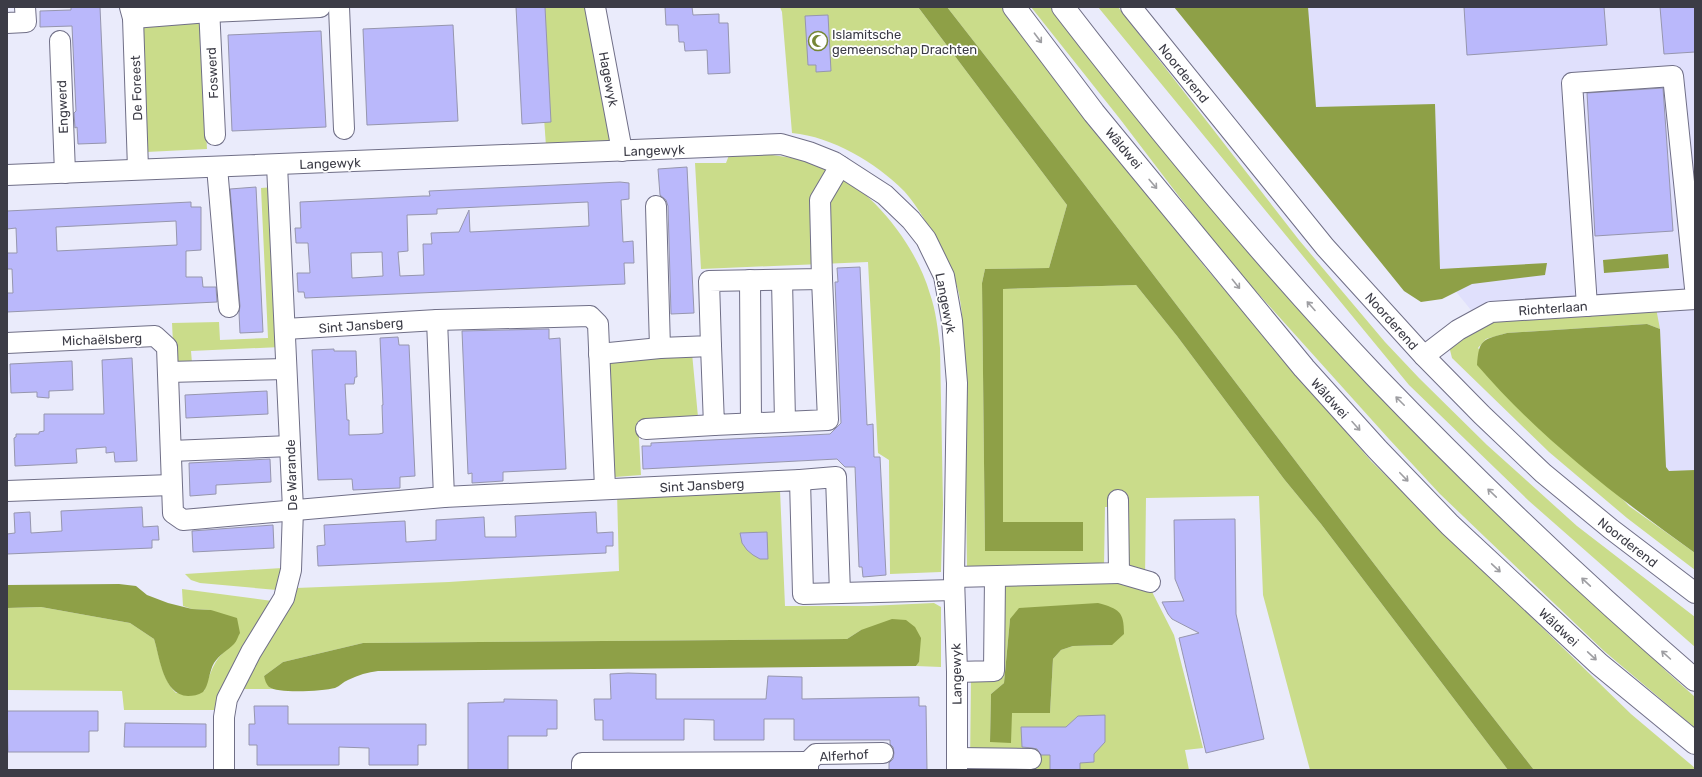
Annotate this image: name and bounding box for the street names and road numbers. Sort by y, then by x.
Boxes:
street label: Noorderend [1155,41,1212,106]
street label: Foswerd [204,47,221,99]
street label: Hagewyk [595,50,621,108]
street label: De Foreest [128,55,145,121]
street label: Engwerd [54,80,72,134]
street label: Wâldwei [1102,125,1145,172]
street label: Langewyk [623,142,685,160]
street label: Langewyk [299,155,361,173]
street label: Langewyk [931,271,959,335]
street label: Noorderend [1362,290,1421,353]
street label: Richterlaan [1518,299,1588,318]
street label: Sint Jansberg [318,315,404,337]
street label: Michaëlsberg [62,331,142,349]
street label: Wâldwei [1308,375,1352,422]
street label: De Warande [283,439,300,511]
street label: Sint Jansberg [659,476,745,496]
street label: Noorderend [1595,514,1660,570]
street label: Wâldwei [1536,605,1582,650]
street label: Langewyk [948,643,966,705]
street label: Alferhof [819,747,869,764]

